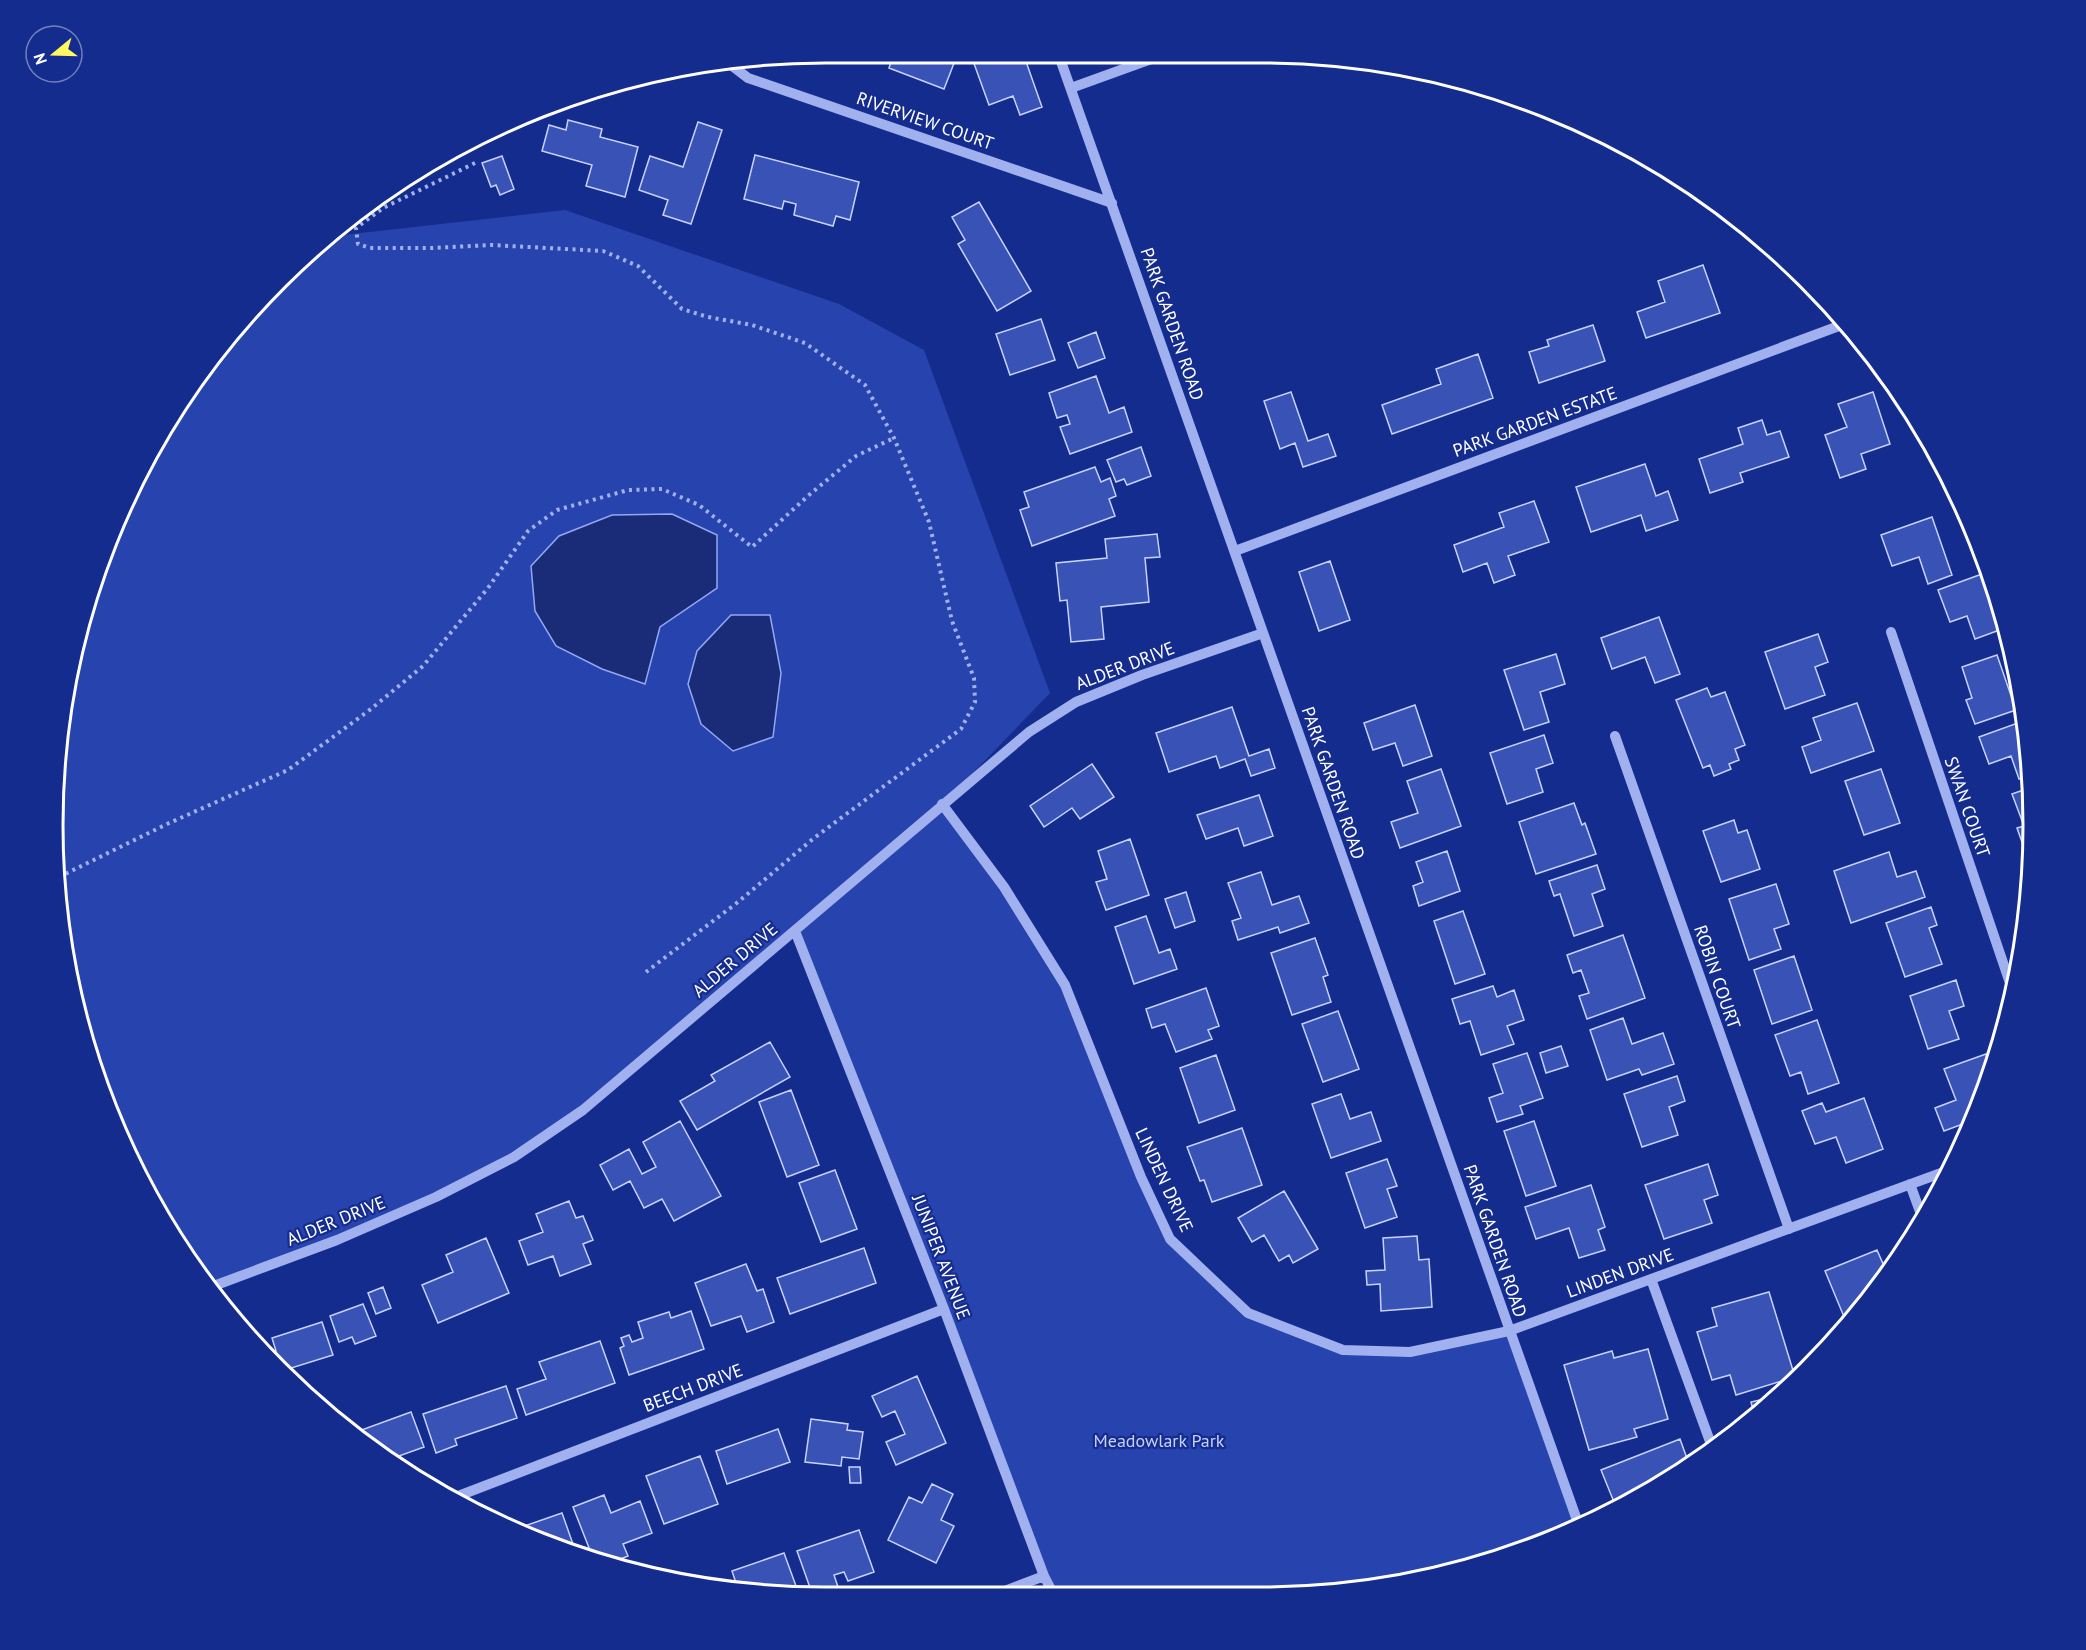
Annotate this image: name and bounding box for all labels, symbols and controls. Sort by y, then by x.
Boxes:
north arrow [24,24,84,84]
text: N [29,51,51,67]
street label: RIVERVIEW COURT [854,86,997,155]
street label: PARK GARDEN ROAD [1136,244,1209,403]
street label: PARK GARDEN ESTATE [1450,381,1620,462]
street label: ALDER DRIVE [1072,636,1178,695]
street label: PARK GARDEN ROAD [1297,703,1370,862]
street label: SWAN COURT [1940,754,1995,860]
street label: ALDER DRIVE [687,917,782,1002]
street label: ROBIN COURT [1689,922,1746,1032]
street label: LINDEN DRIVE [1130,1124,1199,1236]
street label: PARK GARDEN ROAD [1459,1161,1532,1320]
street label: ALDER DRIVE [283,1190,389,1251]
street label: JUNIPER AVENUE [907,1190,976,1323]
street label: LINDEN DRIVE [1563,1242,1677,1303]
street label: BEECH DRIVE [640,1358,746,1417]
park label: Meadowlark Park [1094,1429,1225,1452]

